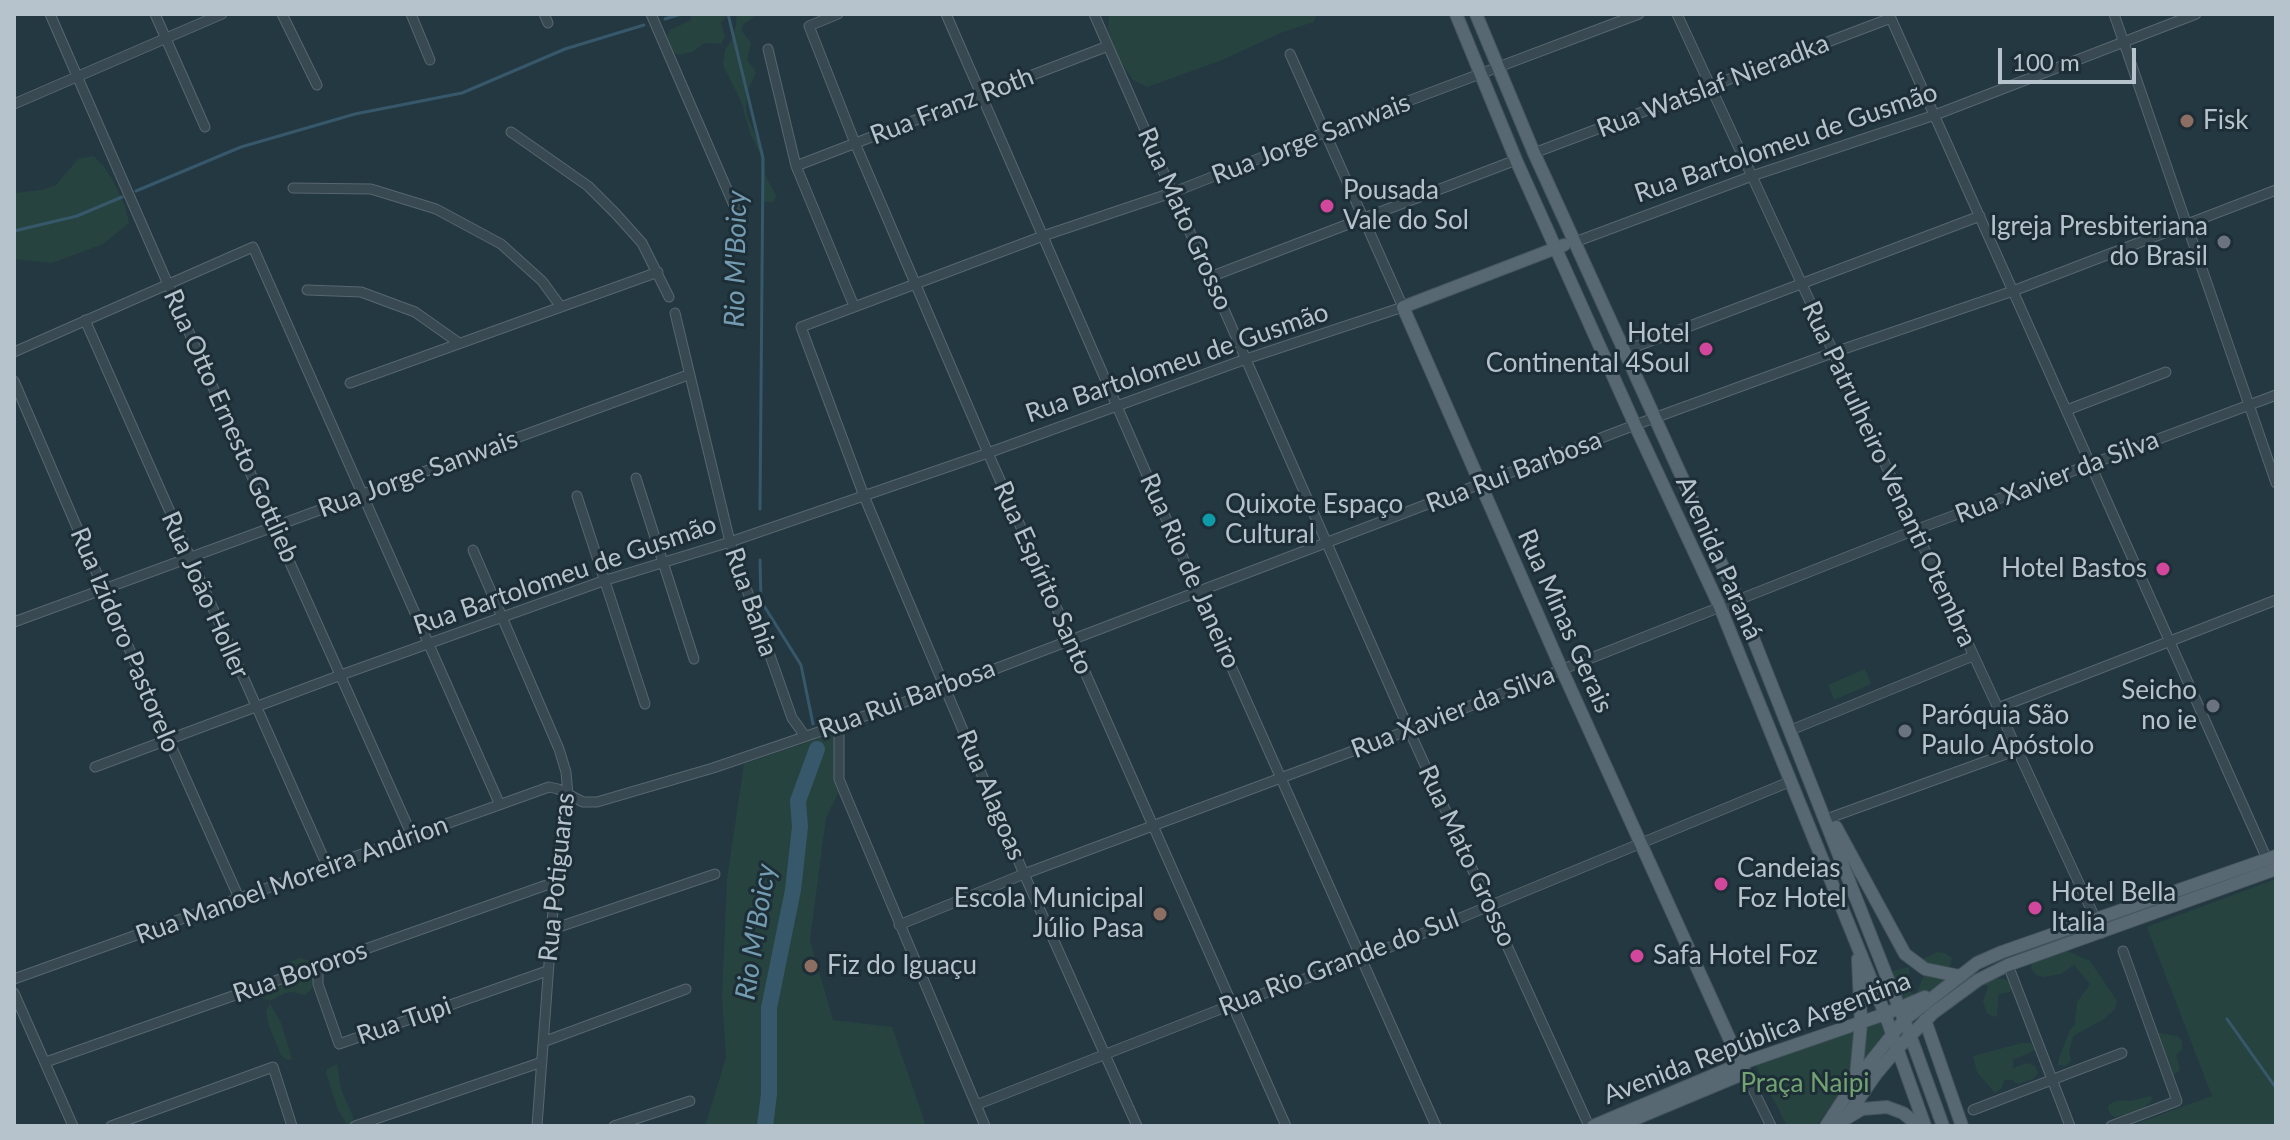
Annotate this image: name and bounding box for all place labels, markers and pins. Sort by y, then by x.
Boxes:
place label: Fisk [2203,105,2248,137]
marker: Fisk [2178,112,2196,130]
place label: Pousada Vale do Sol [1343,175,1469,236]
marker: Pousada Vale do Sol [1318,197,1336,215]
place label: Igreja Presbiteriana do Brasil [1990,211,2208,272]
marker: Igreja Presbiteriana do Brasil [2215,233,2233,251]
place label: Hotel Continental 4Soul [1486,318,1690,380]
marker: Hotel Continental 4Soul [1697,340,1715,358]
place label: Quixote Espaço Cultural [1225,489,1403,550]
marker: Quixote Espaço Cultural [1200,511,1218,529]
place label: Hotel Bastos [2001,553,2147,585]
marker: Hotel Bastos [2154,560,2172,578]
place label: Seicho no ie [2121,675,2197,736]
marker: Seicho no ie [2204,697,2222,715]
place label: Paróquia São Paulo Apóstolo [1921,700,2094,762]
marker: Paróquia São Paulo Apóstolo [1896,722,1914,740]
place label: Candeias Foz Hotel [1737,853,1847,914]
marker: Candeias Foz Hotel [1712,875,1730,893]
place label: Hotel Bella Italia [2051,877,2176,938]
place label: Escola Municipal Júlio Pasa [954,883,1144,944]
marker: Hotel Bella Italia [2026,899,2044,917]
marker: Escola Municipal Júlio Pasa [1151,905,1169,923]
place label: Safa Hotel Foz [1653,940,1818,972]
marker: Safa Hotel Foz [1628,947,1646,965]
place label: Fiz do Iguaçu [827,950,977,982]
marker: Fiz do Iguaçu [802,957,820,975]

